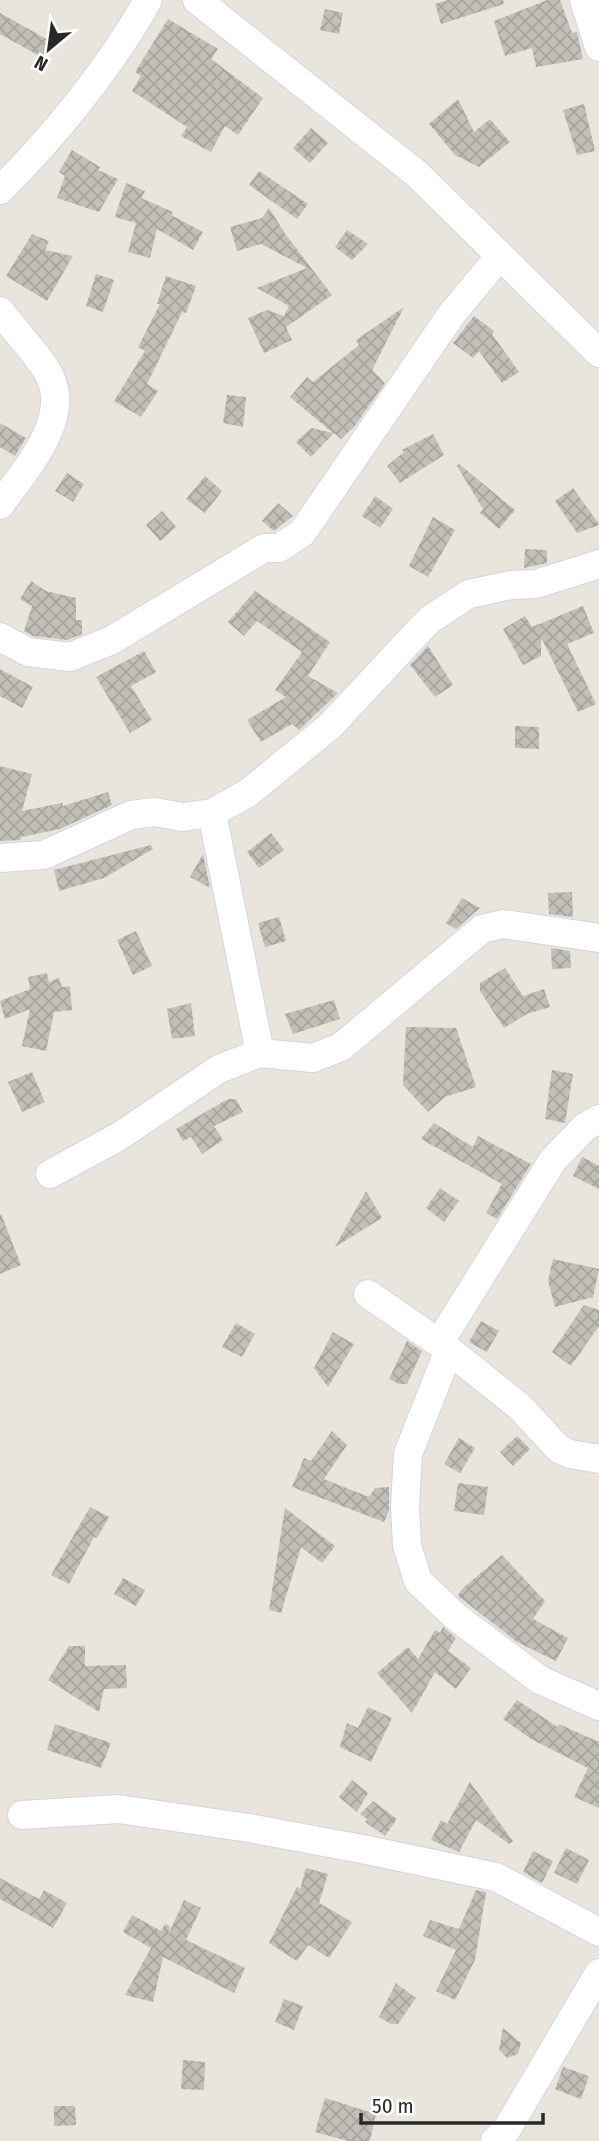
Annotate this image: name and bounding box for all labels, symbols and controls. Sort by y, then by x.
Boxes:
north arrow [14,14,84,84]
text: N [30,51,52,76]
scale bar [361,2082,543,2126]
text: 50 m [372,2093,414,2119]

